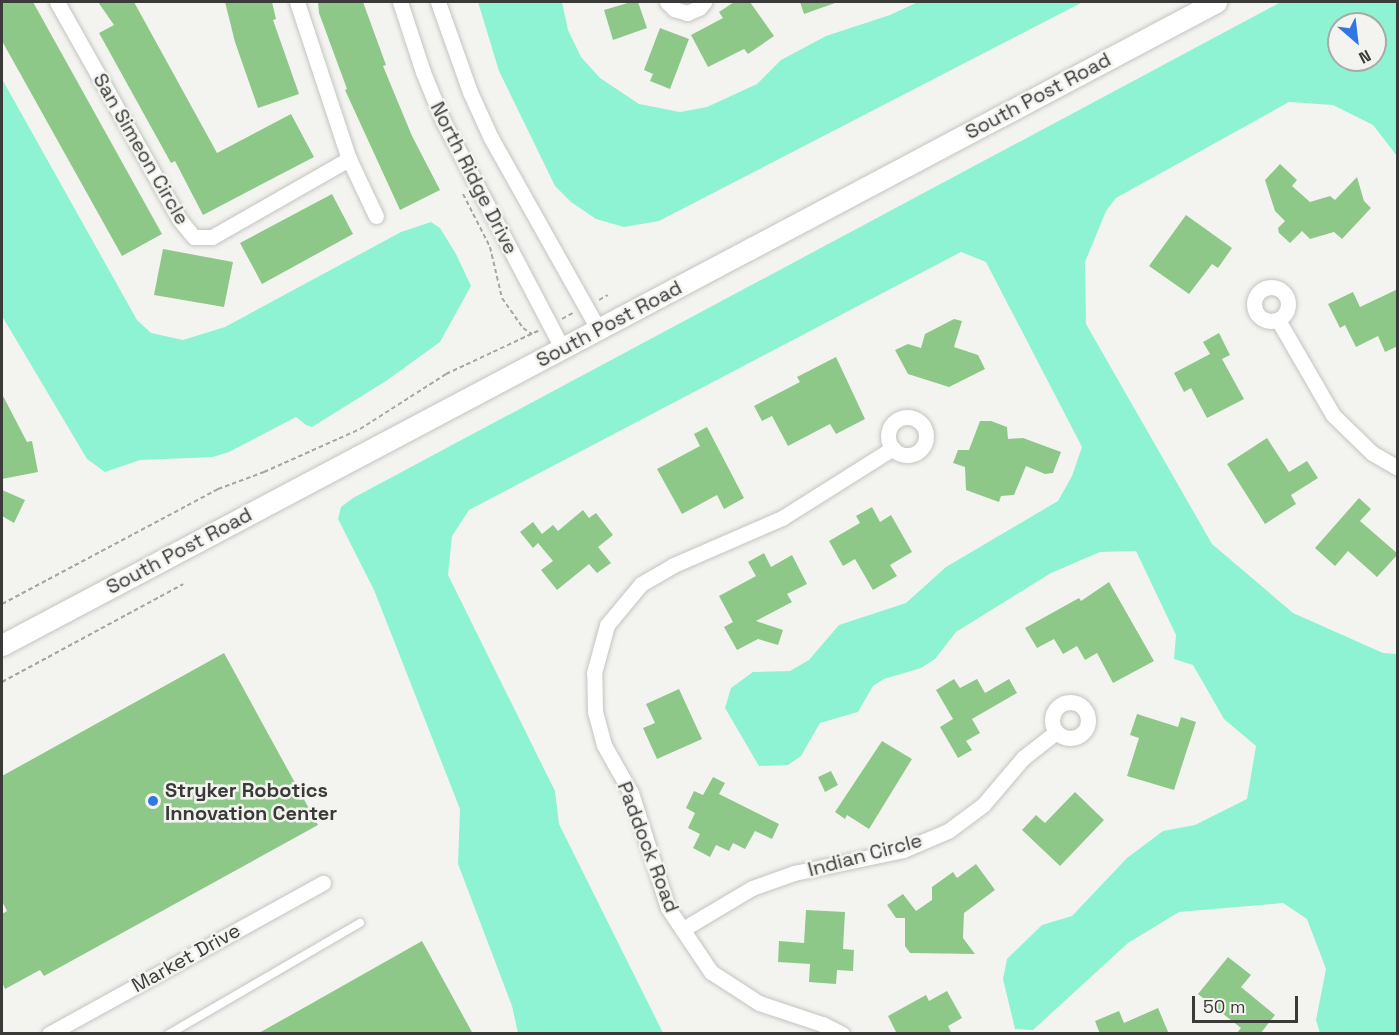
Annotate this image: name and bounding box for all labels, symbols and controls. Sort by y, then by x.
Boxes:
north arrow [1327,12,1387,72]
text: N [1355,45,1374,68]
street label: South Post Road [961,48,1115,144]
street label: San Simeon Circle [88,69,194,229]
street label: North Ridge Drive [425,98,523,258]
street label: South Post Road [532,276,686,372]
street label: South Post Road [102,503,256,599]
place label: Stryker Robotics Innovation Center [165,778,337,825]
street label: Paddock Road [612,778,684,916]
marker: Stryker Robotics Innovation Center [146,794,160,808]
street label: Indian Circle [805,828,925,882]
street label: Market Drive [128,918,244,998]
scale bar [1195,984,1302,1022]
text: 50 m [1203,995,1245,1018]

